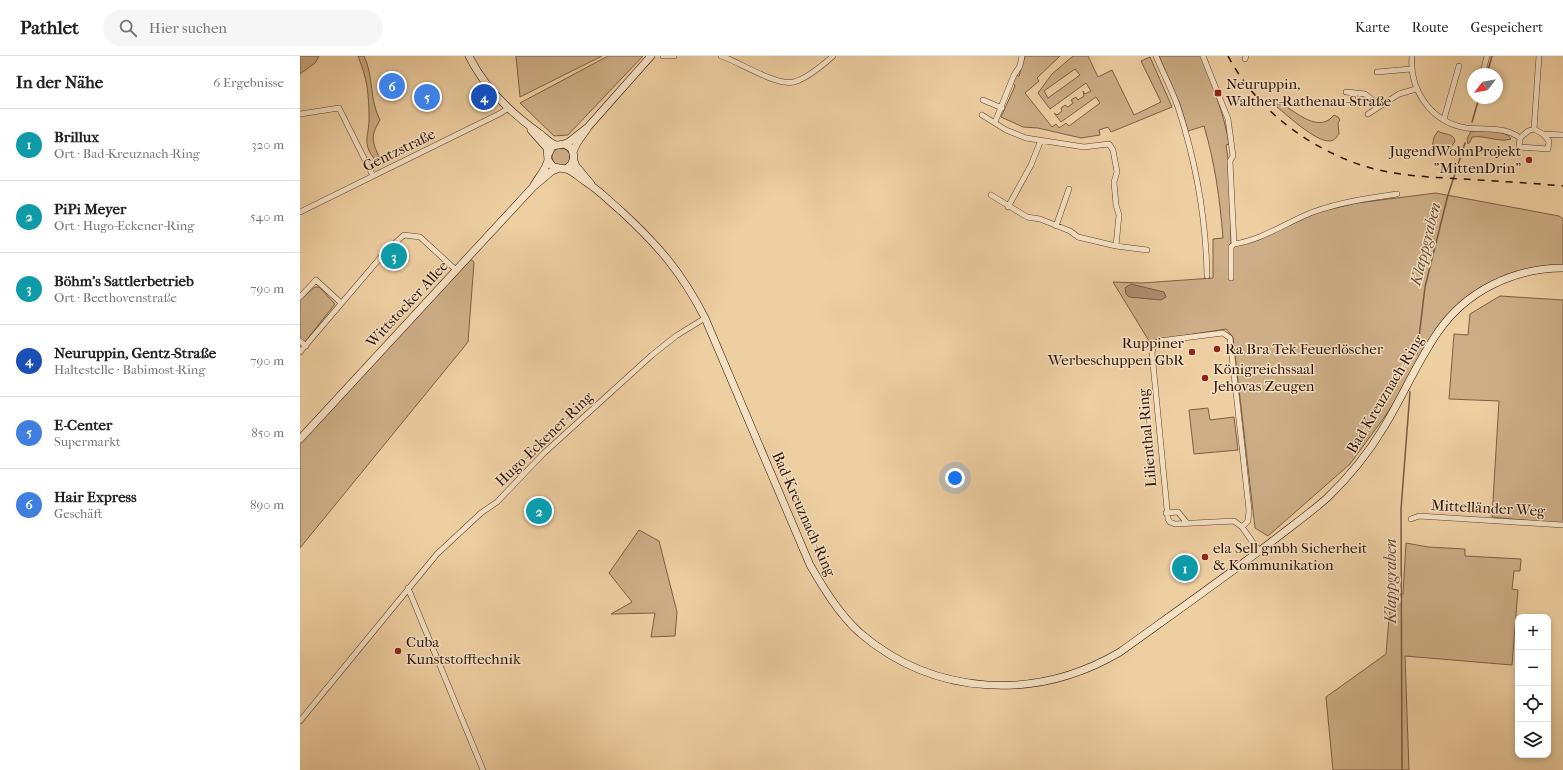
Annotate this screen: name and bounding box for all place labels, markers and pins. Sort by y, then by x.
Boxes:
pin: 6 [379,71,405,101]
place label: Neuruppin, Walther-Rathenau-Straße [1225,75,1392,110]
pin: 5 [414,82,440,112]
pin: 4 [471,82,497,112]
marker: Neuruppin, Walther-Rathenau-Straße [1213,88,1223,98]
place label: JugendWohnProjekt "MittenDrin" [1388,142,1522,177]
marker: JugendWohnProjekt "MittenDrin" [1524,155,1534,165]
pin: 3 [381,241,407,271]
place label: Ruppiner Werbeschuppen GbR [1047,334,1185,369]
place label: Ra Bra Tek Feuerlöscher [1225,340,1384,358]
marker: Ra Bra Tek Feuerlöscher [1212,344,1222,354]
marker: Ruppiner Werbeschuppen GbR [1187,347,1197,357]
place label: Königreichssaal Jehovas Zeugen [1212,360,1315,395]
marker: Königreichssaal Jehovas Zeugen [1200,373,1210,383]
pin: 2 [526,496,552,526]
place label: ela Sell gmbh Sicherheit & Kommunikation [1213,539,1368,574]
marker: ela Sell gmbh Sicherheit & Kommunikation [1200,552,1210,562]
pin: 1 [1172,553,1198,583]
place label: Cuba Kunststofftechnik [406,633,521,668]
marker: Cuba Kunststofftechnik [393,646,403,656]

